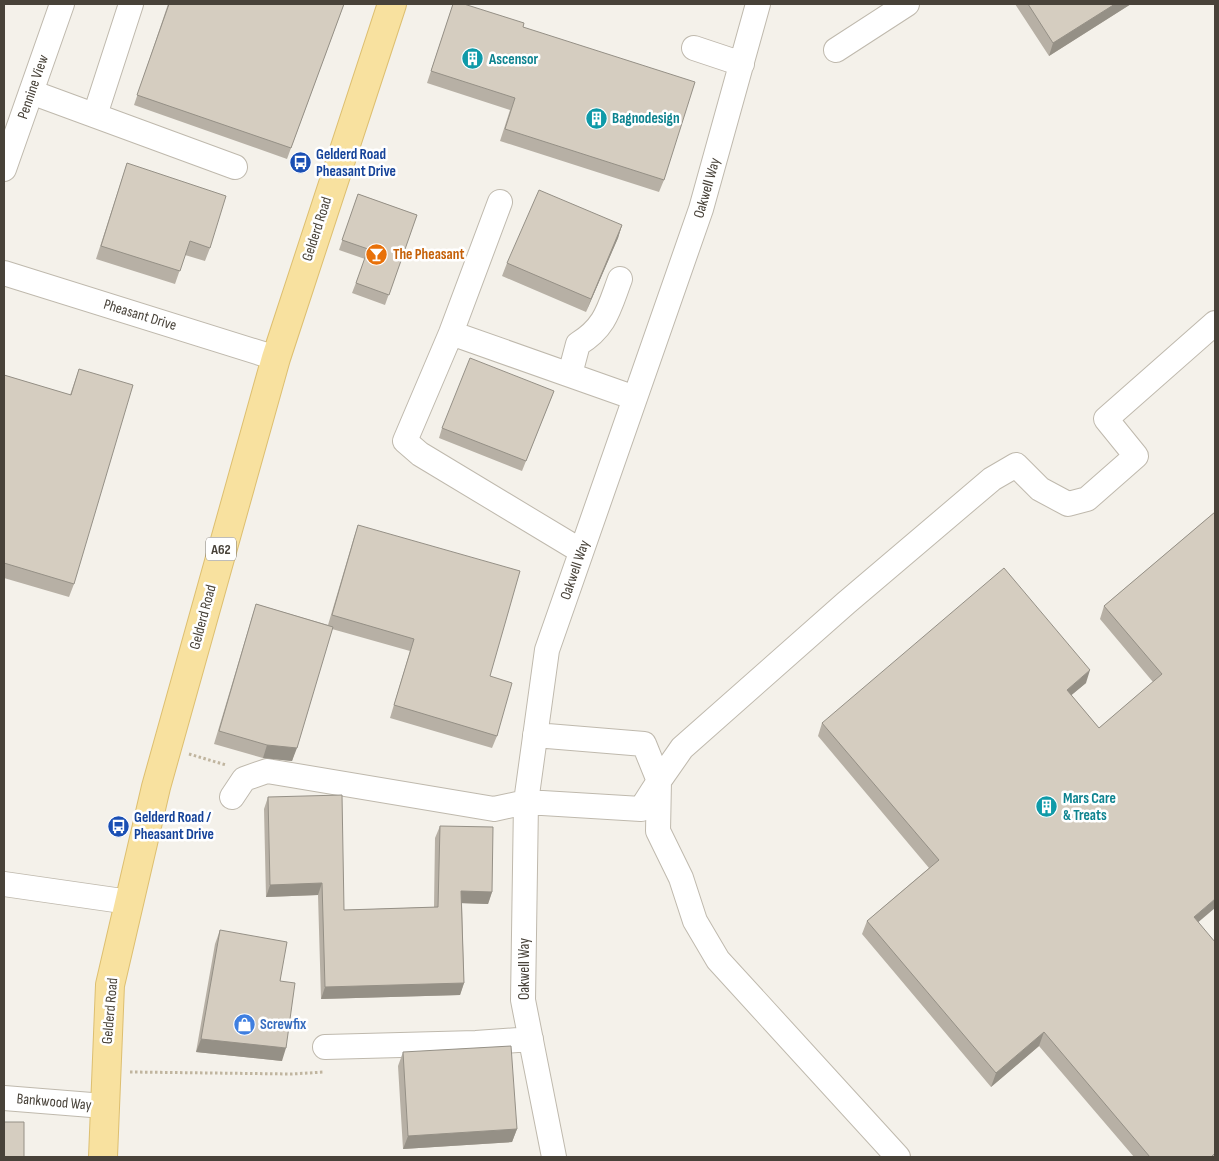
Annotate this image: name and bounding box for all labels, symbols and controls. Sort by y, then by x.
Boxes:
building icon: Ascensor [461,47,485,71]
place label: Ascensor [488,50,539,69]
street label: Pennine View [13,52,53,122]
building icon: Bagnodesign [584,106,608,130]
place label: Bagnodesign [612,109,680,128]
place label: Gelderd Road Pheasant Drive [316,145,396,181]
bus stop icon: Gelderd Road Pheasant Drive [288,151,312,175]
street label: Oakwell Way [689,155,725,220]
street label: Gelderd Road [298,195,336,263]
bar icon: The Pheasant [365,242,389,266]
place label: The Pheasant [393,245,464,264]
street label: Pheasant Drive [101,295,179,335]
street label: Oakwell Way [556,537,594,602]
road number: A62 [206,538,236,560]
street label: Gelderd Road [185,583,221,651]
place label: Mars Care & Treats [1063,789,1116,825]
building icon: Mars Care & Treats [1035,795,1059,819]
place label: Gelderd Road / Pheasant Drive [134,808,214,844]
bus stop icon: Gelderd Road / Pheasant Drive [106,814,130,838]
street label: Oakwell Way [515,938,534,1000]
street label: Gelderd Road [98,977,122,1045]
shop icon: Screwfix [232,1012,256,1036]
place label: Screwfix [260,1015,307,1034]
street label: Bankwood Way [16,1089,92,1115]

